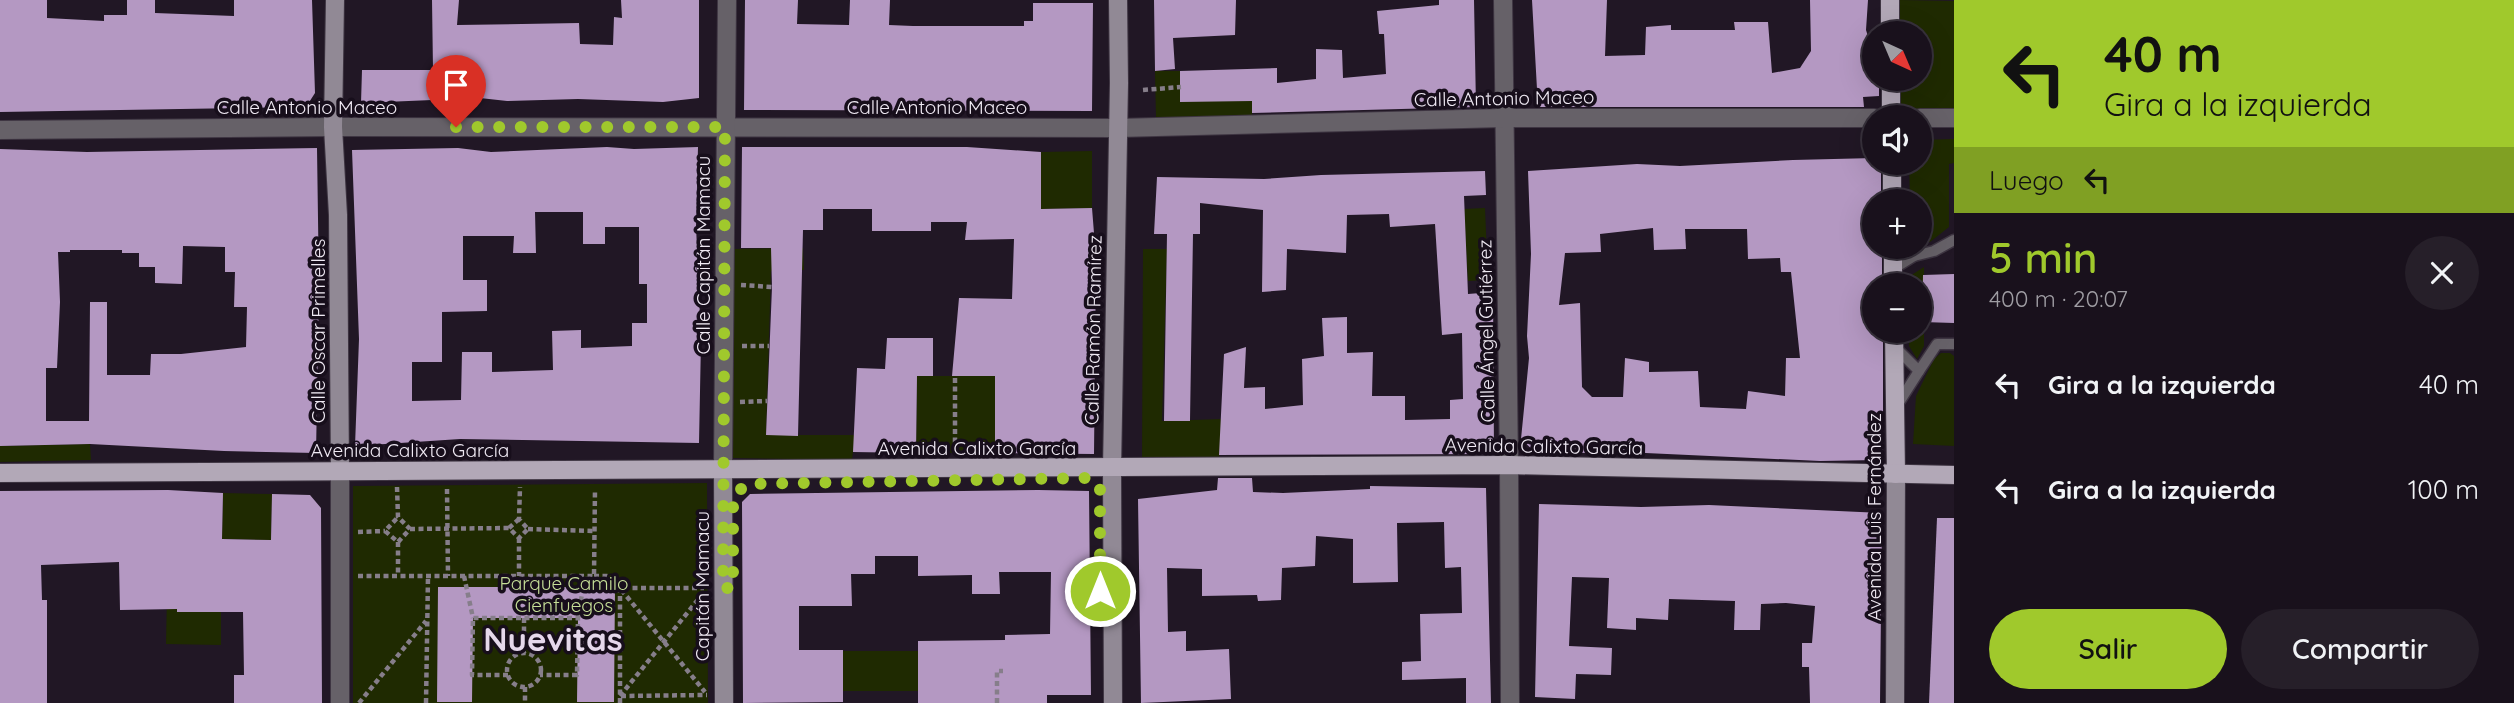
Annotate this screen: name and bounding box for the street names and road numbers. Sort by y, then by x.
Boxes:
street label: Calle Antonio Maceo [1414,84,1594,112]
street label: Calle Antonio Maceo [217,95,397,119]
street label: Calle Antonio Maceo [847,95,1027,119]
street label: Calle Capitán Mamacu [691,156,715,354]
street label: Calle Ramón Ramírez [1079,235,1107,425]
street label: Calle Oscar Primelles [306,239,330,423]
street label: Calle Ángel Gutiérrez [1472,239,1500,423]
street label: Avenida Luis Fernández [1862,413,1886,621]
street label: Avenida Calixto García [1445,432,1643,460]
street label: Avenida Calixto García [878,436,1076,460]
street label: Avenida Calixto García [311,438,509,462]
street label: Capitán Mamacu [690,511,714,661]

